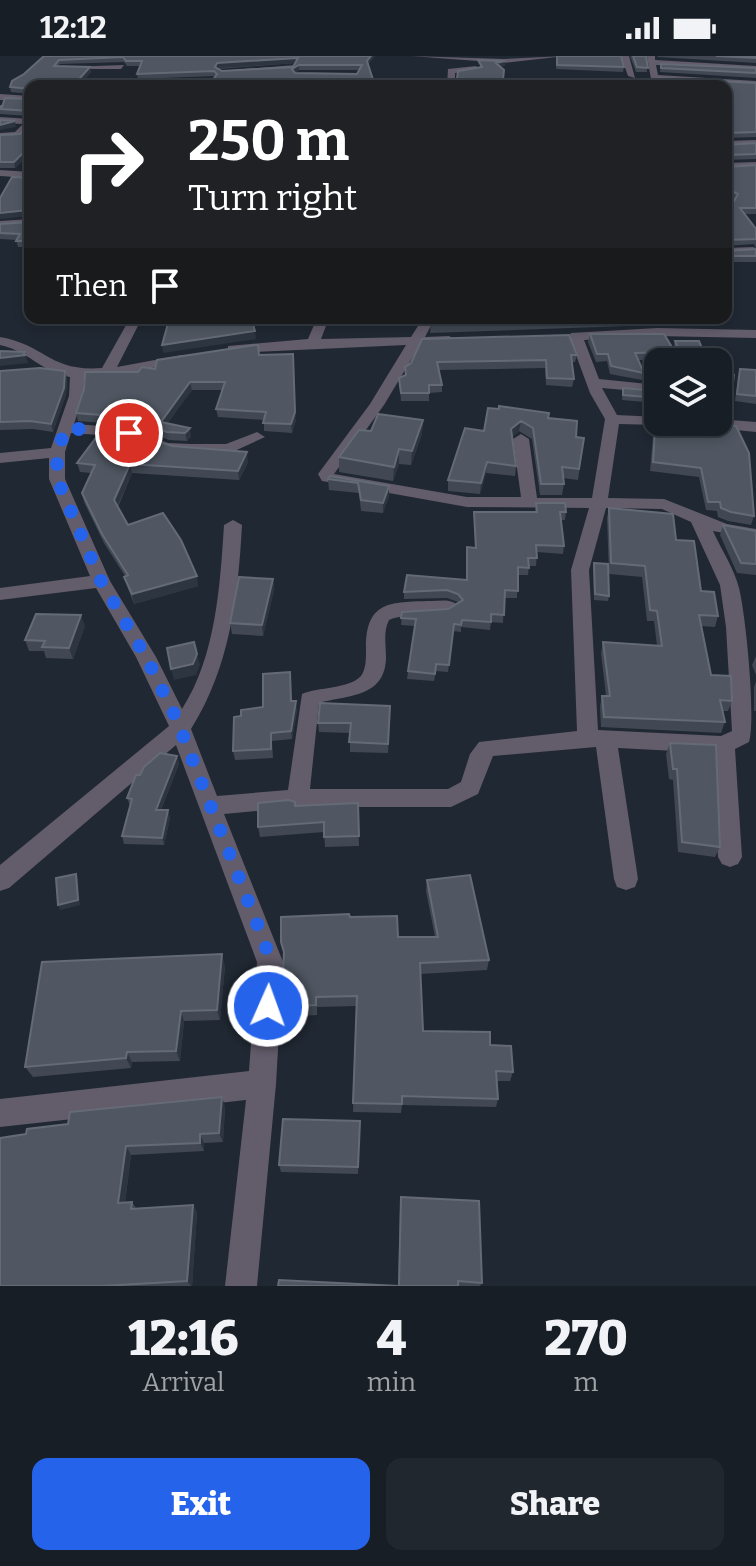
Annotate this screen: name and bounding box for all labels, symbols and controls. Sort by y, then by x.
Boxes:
text: 12:12 [40,10,107,46]
text: 250 m [188,108,349,175]
icon: right [56,112,160,216]
text: Turn right [188,176,357,220]
icon: arrive [143,264,187,308]
text: Then [56,268,127,304]
map controls [644,348,732,436]
button: layers [644,348,732,436]
pin [95,399,163,467]
icon: arrive [107,411,151,455]
position arrow [226,964,310,1048]
text: 12:16 [128,1310,239,1368]
text: 4 [376,1310,406,1368]
text: 270 [544,1310,628,1368]
text: Arrival [142,1367,225,1398]
text: min [367,1367,416,1398]
text: m [574,1367,598,1398]
button: Exit [32,1458,370,1550]
button: Share [386,1458,724,1550]

